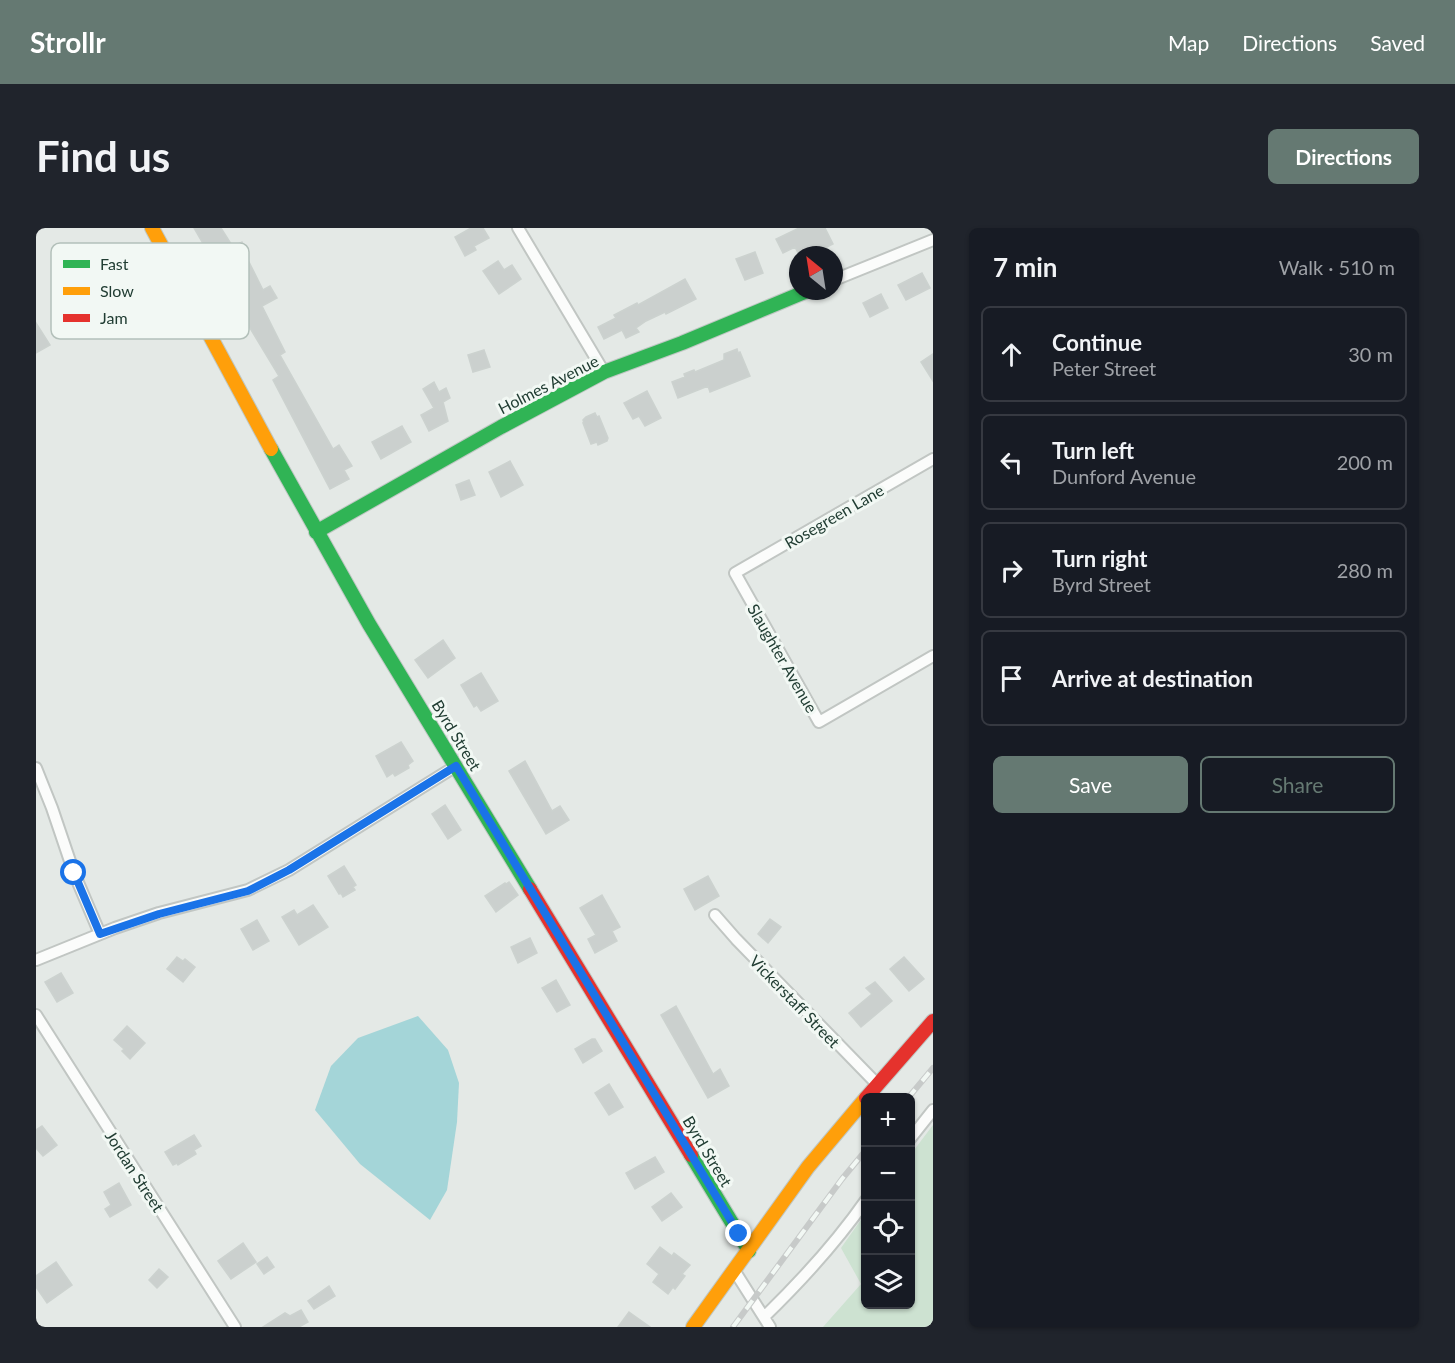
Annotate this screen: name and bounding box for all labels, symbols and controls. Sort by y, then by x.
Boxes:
text: Strollr [30,25,106,59]
text: Map [1168,30,1209,55]
text: Directions [1242,30,1337,55]
text: Saved [1370,30,1425,55]
button: Directions [1268,129,1419,184]
text: Find us [36,131,170,181]
legend [51,243,249,339]
north arrow [789,246,843,300]
text: 7 min [993,251,1057,283]
text: Fast [100,254,129,273]
text: Walk · 510 m [1279,255,1395,279]
text: Slow [100,281,134,300]
text: Jam [100,308,128,327]
text: Continue [1052,329,1142,356]
icon: ahead [995,338,1028,371]
text: 30 m [1348,342,1393,366]
street label: Holmes Avenue [495,351,601,417]
text: Peter Street [1052,356,1156,380]
text: Turn left [1052,437,1134,464]
icon: left [995,446,1028,479]
text: 200 m [1337,450,1393,474]
text: Dunford Avenue [1052,464,1196,488]
street label: Rosegreen Lane [781,480,887,552]
text: Turn right [1052,545,1147,572]
icon: right [995,554,1028,587]
text: 280 m [1337,558,1393,582]
text: Byrd Street [1052,572,1151,596]
street label: Slaughter Avenue [744,600,822,716]
icon: arrive [995,662,1028,695]
text: Arrive at destination [1052,665,1253,692]
street label: Byrd Street [428,696,486,774]
button: Save [993,756,1188,813]
button: Share [1200,756,1395,813]
route start [60,859,86,885]
street label: Vickerstaff Street [746,951,844,1051]
map controls [861,1093,915,1309]
button: + [861,1093,915,1147]
street label: Byrd Street [679,1112,737,1190]
street label: Jordan Street [102,1127,168,1215]
button: − [861,1147,915,1201]
button: locate [861,1201,915,1255]
route end [725,1220,751,1246]
button: layers [861,1255,915,1309]

